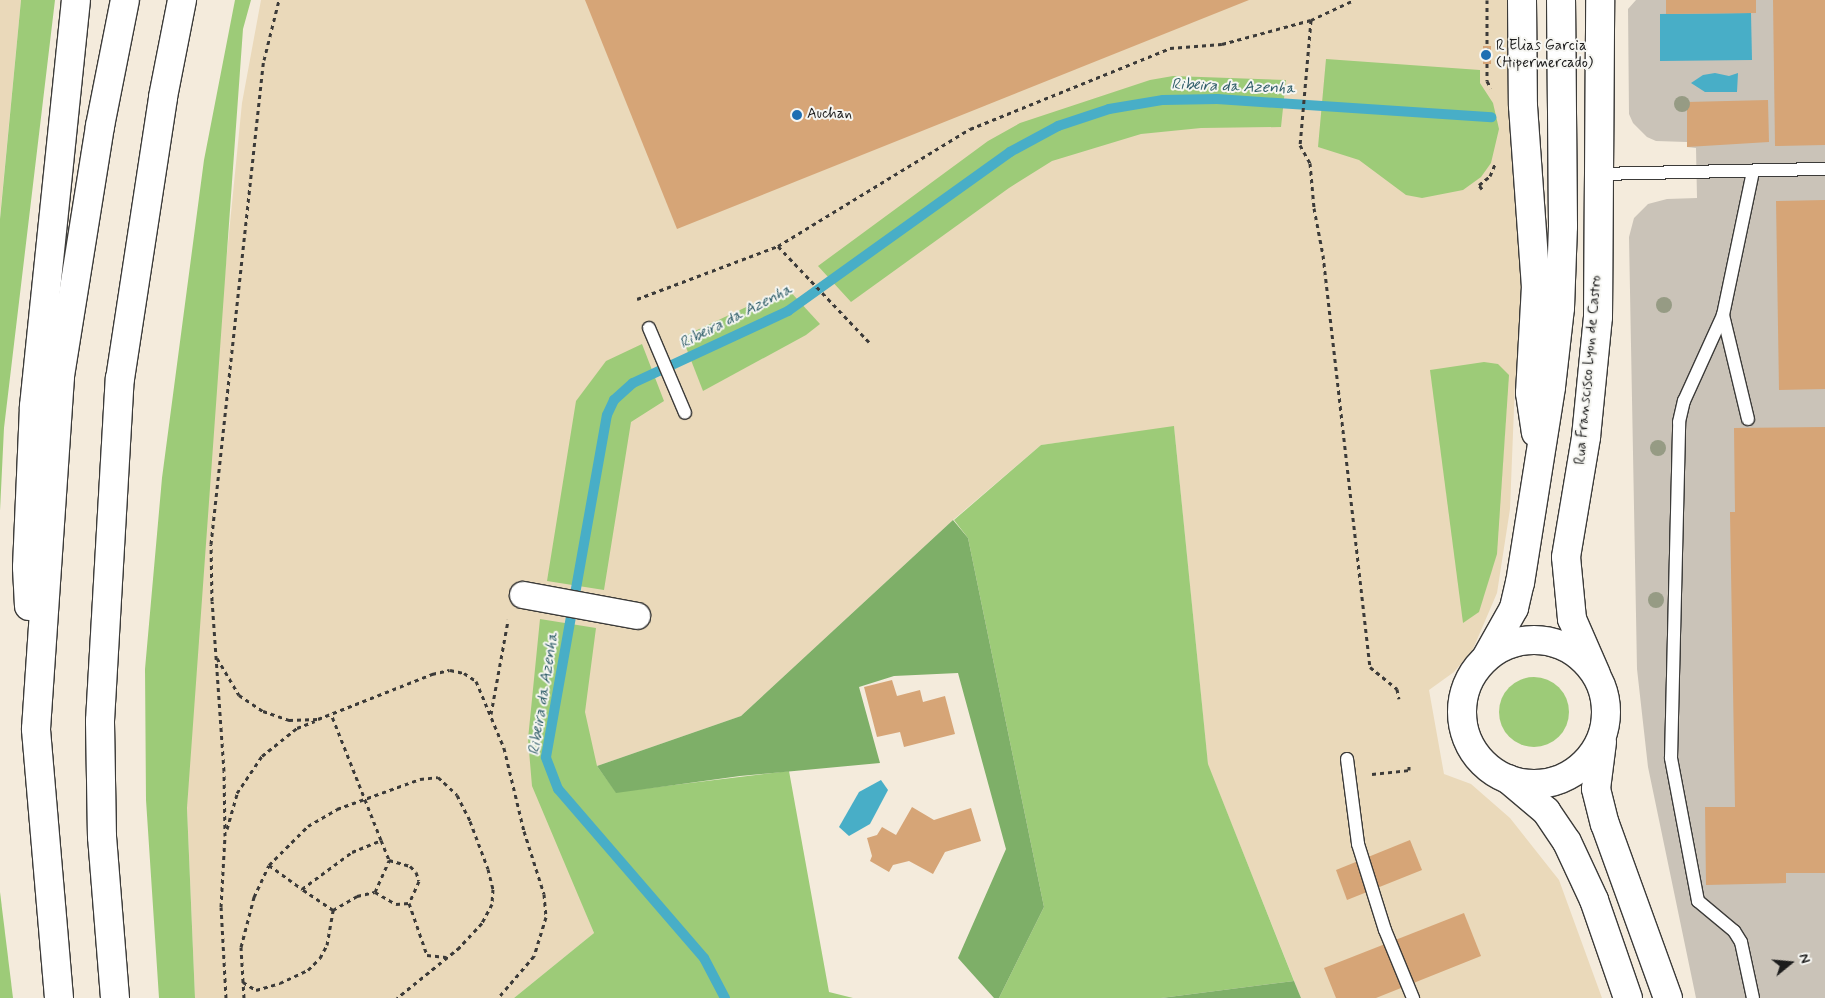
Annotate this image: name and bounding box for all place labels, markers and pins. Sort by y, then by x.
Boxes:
place label: R Elias Garcia (Hipermercado) [1496,37,1593,72]
marker: R Elias Garcia (Hipermercado) [1480,49,1492,61]
place label: Auchan [807,106,852,124]
marker: Auchan [791,109,803,121]

